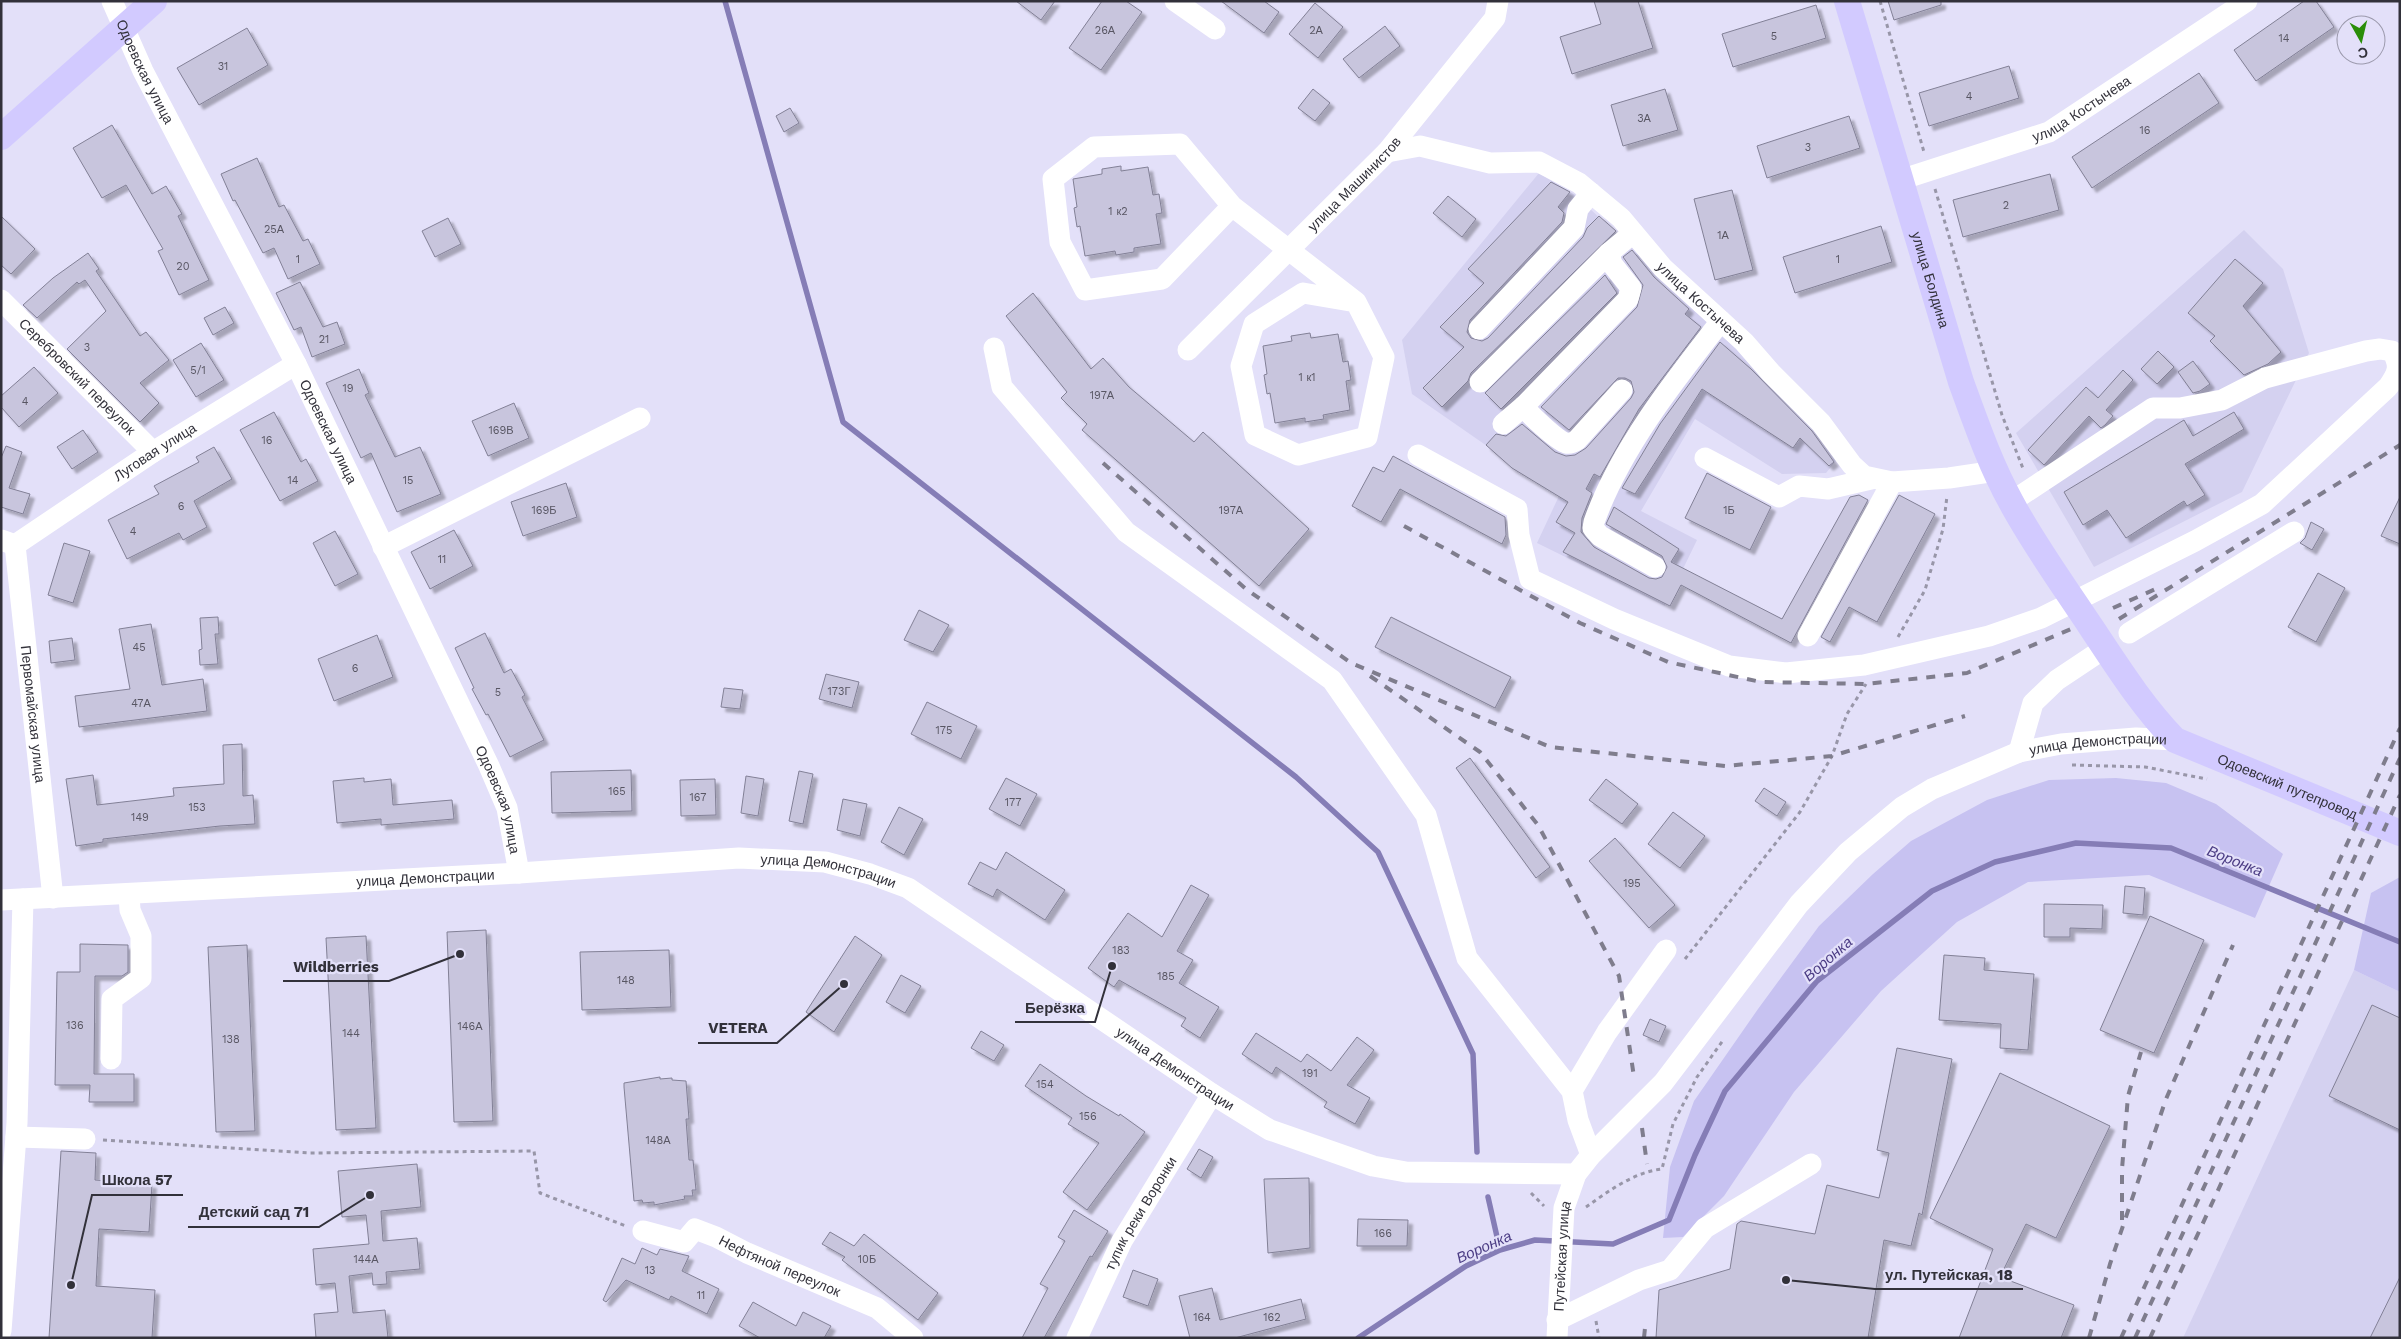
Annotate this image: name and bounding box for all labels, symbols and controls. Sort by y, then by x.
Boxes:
north arrow [2336,15,2386,65]
street label: Одоевская улица [113,17,177,127]
house number: 26А [1095,24,1116,37]
house number: 2А [1309,24,1324,37]
house number: 5 [1771,30,1777,43]
house number: 14 [2278,32,2290,45]
text: С [2357,44,2369,62]
house number: 31 [218,60,228,73]
street label: улица Костычева [2030,72,2134,145]
house number: 4 [1966,90,1973,103]
house number: 3А [1637,112,1652,125]
house number: 16 [2140,124,2151,137]
street label: улица Машинистов [1304,134,1404,234]
house number: 3 [1805,141,1811,154]
house number: 2 [2003,199,2009,212]
house number: 1 к2 [1108,205,1128,218]
house number: 25А [264,223,285,236]
house number: 1А [1717,229,1729,242]
street label: улица Болдина [1908,230,1952,330]
house number: 1 [296,253,300,266]
house number: 1 [1836,253,1840,266]
street label: улица Костычева [1654,259,1748,347]
house number: 20 [176,260,190,273]
street label: Серебровский переулок [16,315,139,438]
house number: 21 [319,333,329,346]
house number: 3 [84,341,90,354]
house number: 5/1 [190,364,206,377]
house number: 1 к1 [1298,371,1316,384]
street label: Одоевская улица [297,377,360,486]
house number: 19 [342,382,354,395]
house number: 197А [1090,389,1115,402]
house number: 4 [22,395,29,408]
street label: Луговая улица [110,419,199,484]
house number: 169В [488,424,514,437]
house number: 16 [262,434,273,447]
house number: 14 [287,474,299,487]
house number: 15 [403,474,413,487]
house number: 6 [178,500,185,513]
house number: 169Б [532,504,556,517]
house number: 197А [1219,504,1244,517]
house number: 1Б [1723,504,1735,517]
house number: 4 [130,525,137,538]
house number: 11 [438,553,446,566]
house number: 45 [132,641,146,654]
street label: Первомайская улица [18,645,49,784]
house number: 6 [352,662,359,675]
house number: 173Г [828,685,850,698]
house number: 5 [495,686,501,699]
house number: 47А [131,697,151,710]
house number: 175 [936,724,952,737]
street label: улица Демонстрации [2028,730,2167,758]
street label: Одоевская улица [472,743,523,855]
street label: Одоевский путепровод [2215,750,2360,823]
house number: 165 [608,785,626,798]
house number: 167 [689,791,707,804]
house number: 177 [1005,796,1021,809]
house number: 153 [188,801,206,814]
house number: 149 [131,811,149,824]
water label: Воронка [2204,842,2266,880]
street label: улица Демонстрации [760,851,898,891]
street label: улица Демонстрации [356,866,495,889]
house number: 195 [1623,877,1641,890]
water label: Воронка [1800,933,1856,985]
house number: 183 [1112,944,1130,957]
callout: Wildberries [283,951,389,981]
text: Wildberries [293,958,379,976]
house number: 185 [1157,970,1175,983]
house number: 148 [617,974,635,987]
callout: Берёзка [1015,992,1095,1022]
text: Берёзка [1025,999,1086,1017]
callout: VETERA [698,1013,777,1043]
house number: 136 [66,1019,84,1032]
text: VETERA [708,1019,769,1037]
house number: 146А [457,1020,483,1033]
street label: улица Демонстрации [1113,1024,1237,1114]
house number: 144 [342,1027,360,1040]
house number: 138 [222,1033,240,1046]
house number: 191 [1302,1067,1318,1080]
house number: 154 [1036,1078,1054,1091]
house number: 156 [1079,1110,1097,1123]
house number: 148А [645,1134,671,1147]
street label: тупик реки Воронки [1102,1154,1180,1273]
callout: Школа 57 [92,1165,183,1195]
text: Школа 57 [102,1171,172,1189]
callout: Детский сад 71 [188,1197,319,1227]
street label: Путейская улица [1550,1198,1574,1312]
text: Детский сад 71 [199,1203,309,1221]
house number: 166 [1374,1227,1392,1240]
water label: Воронка [1454,1227,1514,1267]
street label: Нефтяной переулок [716,1232,844,1300]
house number: 144А [353,1253,379,1266]
house number: 10Б [858,1253,876,1266]
callout: ул. Путейская, 18 [1875,1259,2023,1289]
house number: 13 [645,1264,655,1277]
text: ул. Путейская, 18 [1885,1266,2013,1284]
house number: 11 [697,1289,705,1302]
house number: 164 [1193,1311,1211,1324]
house number: 162 [1263,1311,1281,1324]

